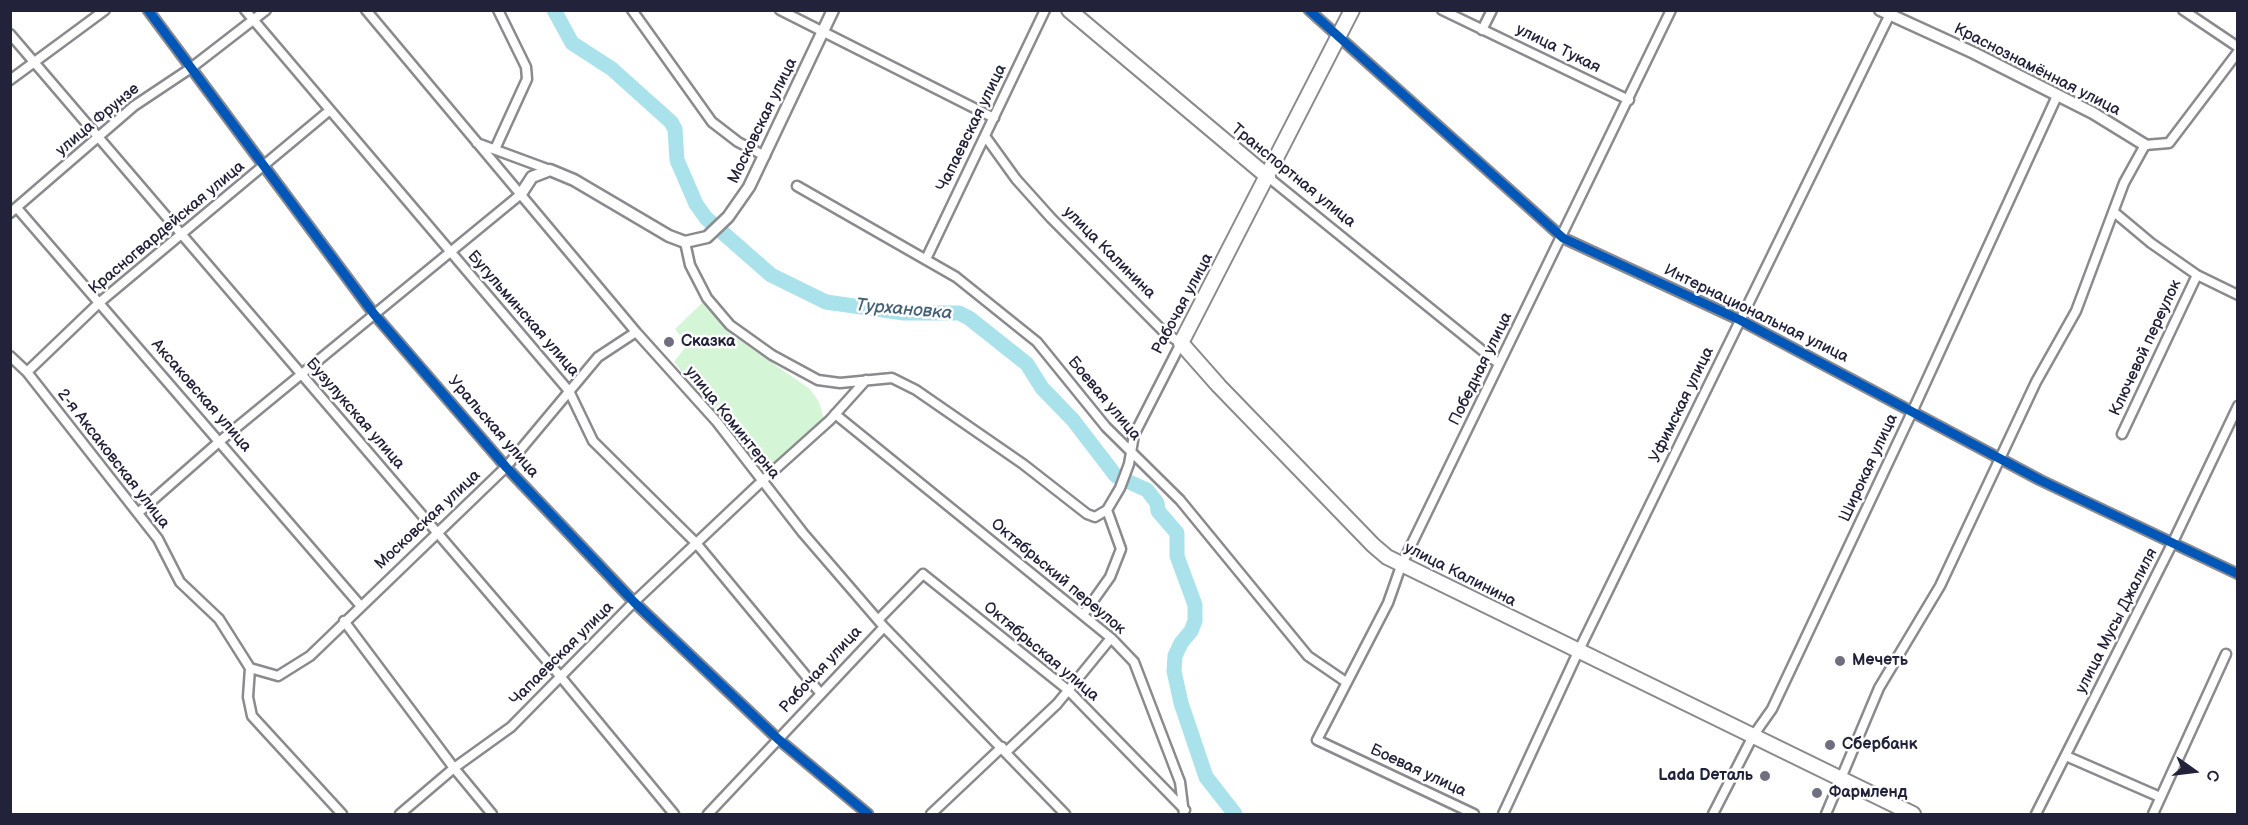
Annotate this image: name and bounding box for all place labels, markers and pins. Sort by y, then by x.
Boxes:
place label: Сказка [681,332,735,352]
marker: Сказка [662,335,676,349]
place label: Мечеть [1852,651,1908,671]
marker: Мечеть [1833,654,1847,668]
place label: Сбербанк [1842,735,1917,755]
marker: Сбербанк [1823,738,1837,752]
place label: Lada Dеталь [1658,766,1753,786]
marker: Lada Dеталь [1758,769,1772,783]
place label: Фармленд [1829,783,1907,803]
marker: Фармленд [1810,786,1824,800]

